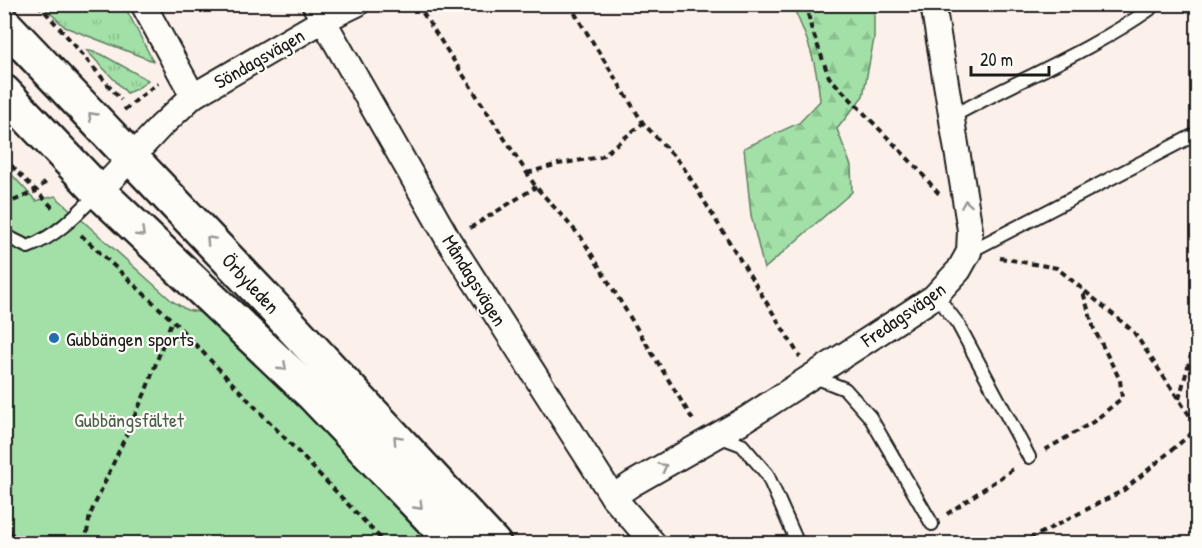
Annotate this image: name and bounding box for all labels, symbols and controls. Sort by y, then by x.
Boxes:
street label: Söndagsvägen [209,21,309,95]
scale bar [971,39,1049,77]
text: 20 m [980,47,1013,72]
one-way arrow [88,112,99,123]
one-way arrow [960,200,973,210]
one-way arrow [134,226,144,237]
street label: Måndagsvägen [436,229,514,331]
one-way arrow [207,236,218,247]
street label: Örbyleden [216,247,286,319]
street label: Fredagsvägen [855,275,951,353]
place label: Gubbängen sports [66,325,194,352]
marker: Gubbängen sports [47,331,61,345]
one-way arrow [275,359,286,370]
park label: Gubbängsfältet [74,406,185,433]
one-way arrow [393,435,404,446]
one-way arrow [656,462,667,474]
one-way arrow [412,499,423,510]

